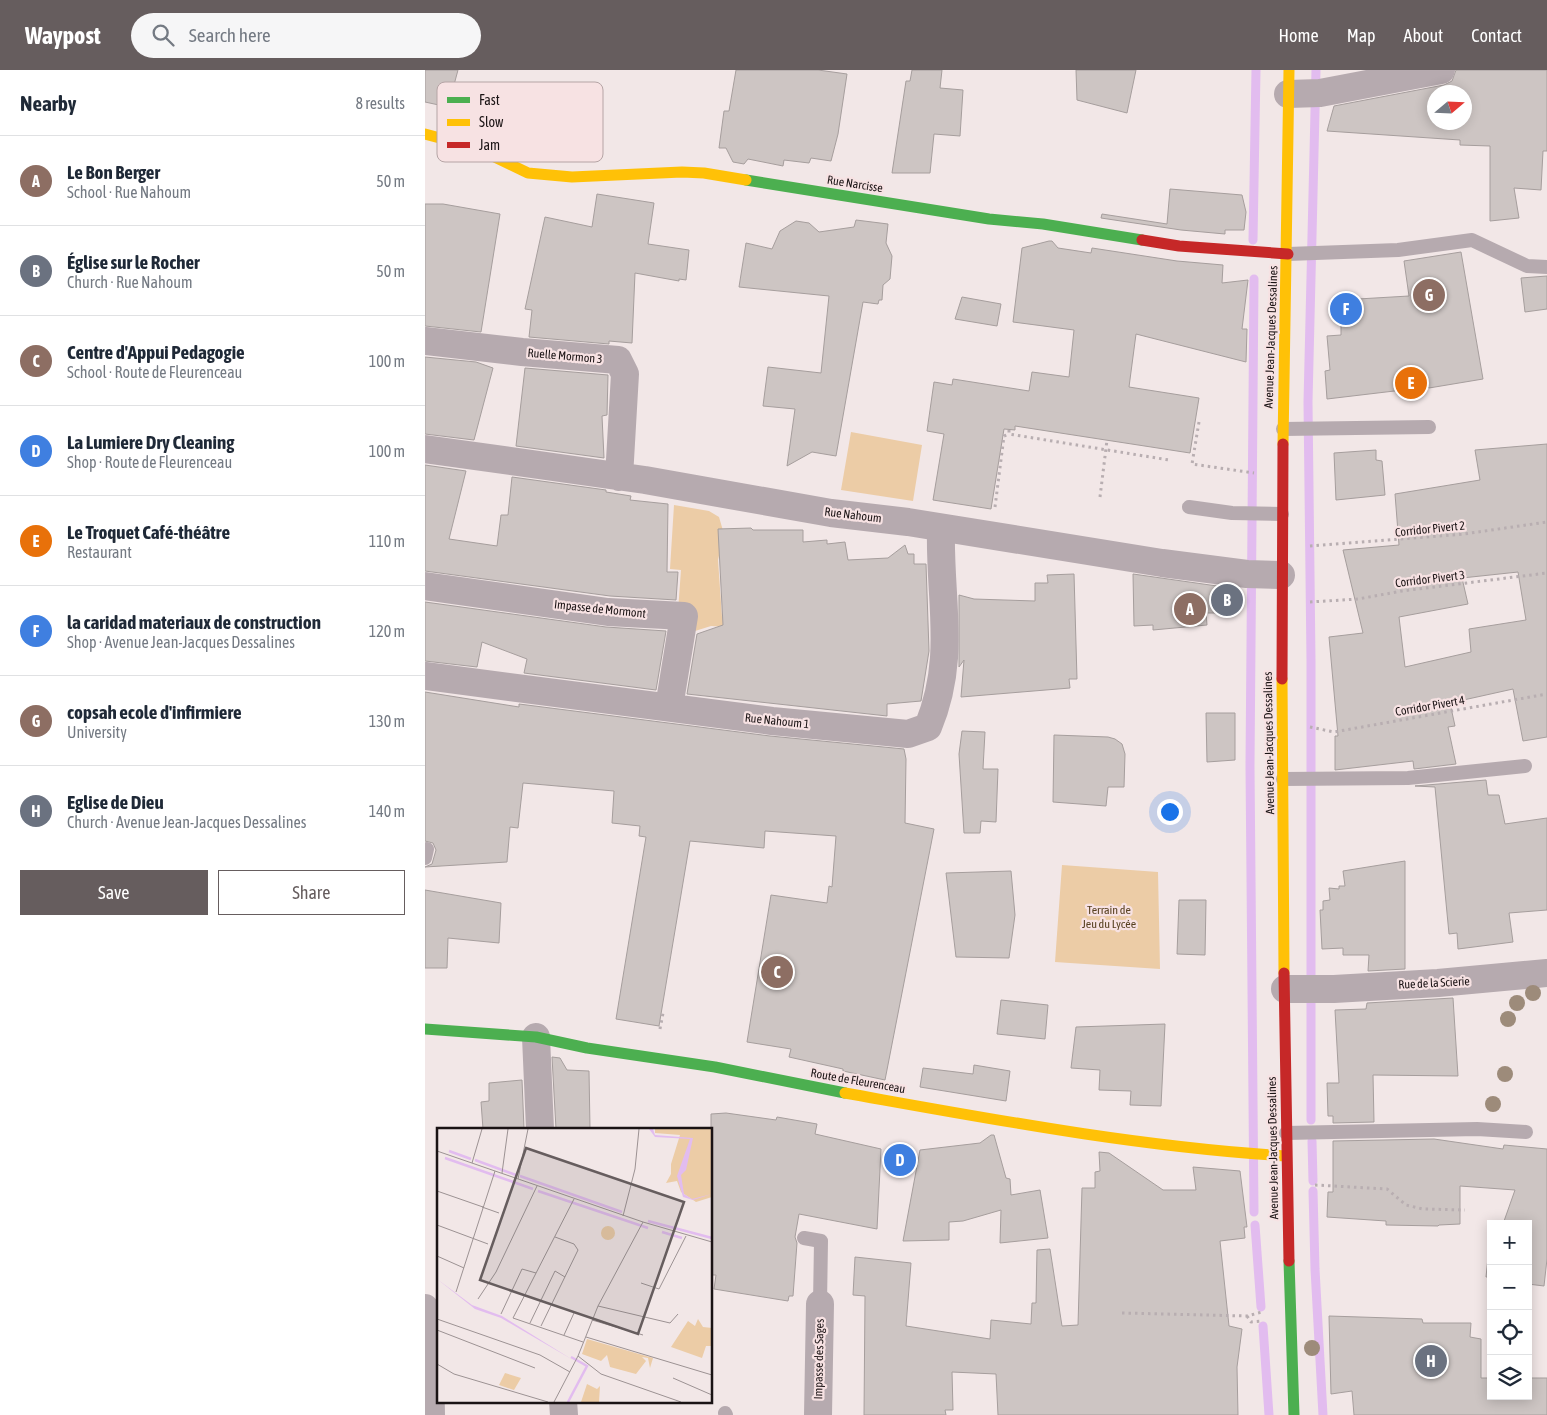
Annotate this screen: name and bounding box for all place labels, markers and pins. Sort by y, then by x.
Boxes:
pin: G [1413,276,1445,314]
pin: F [1330,290,1362,328]
pin: E [1395,364,1427,402]
pin: B [1211,581,1243,619]
pin: A [1174,590,1206,628]
pin: C [761,953,793,991]
pin: D [884,1141,916,1179]
pin: H [1415,1342,1447,1380]

